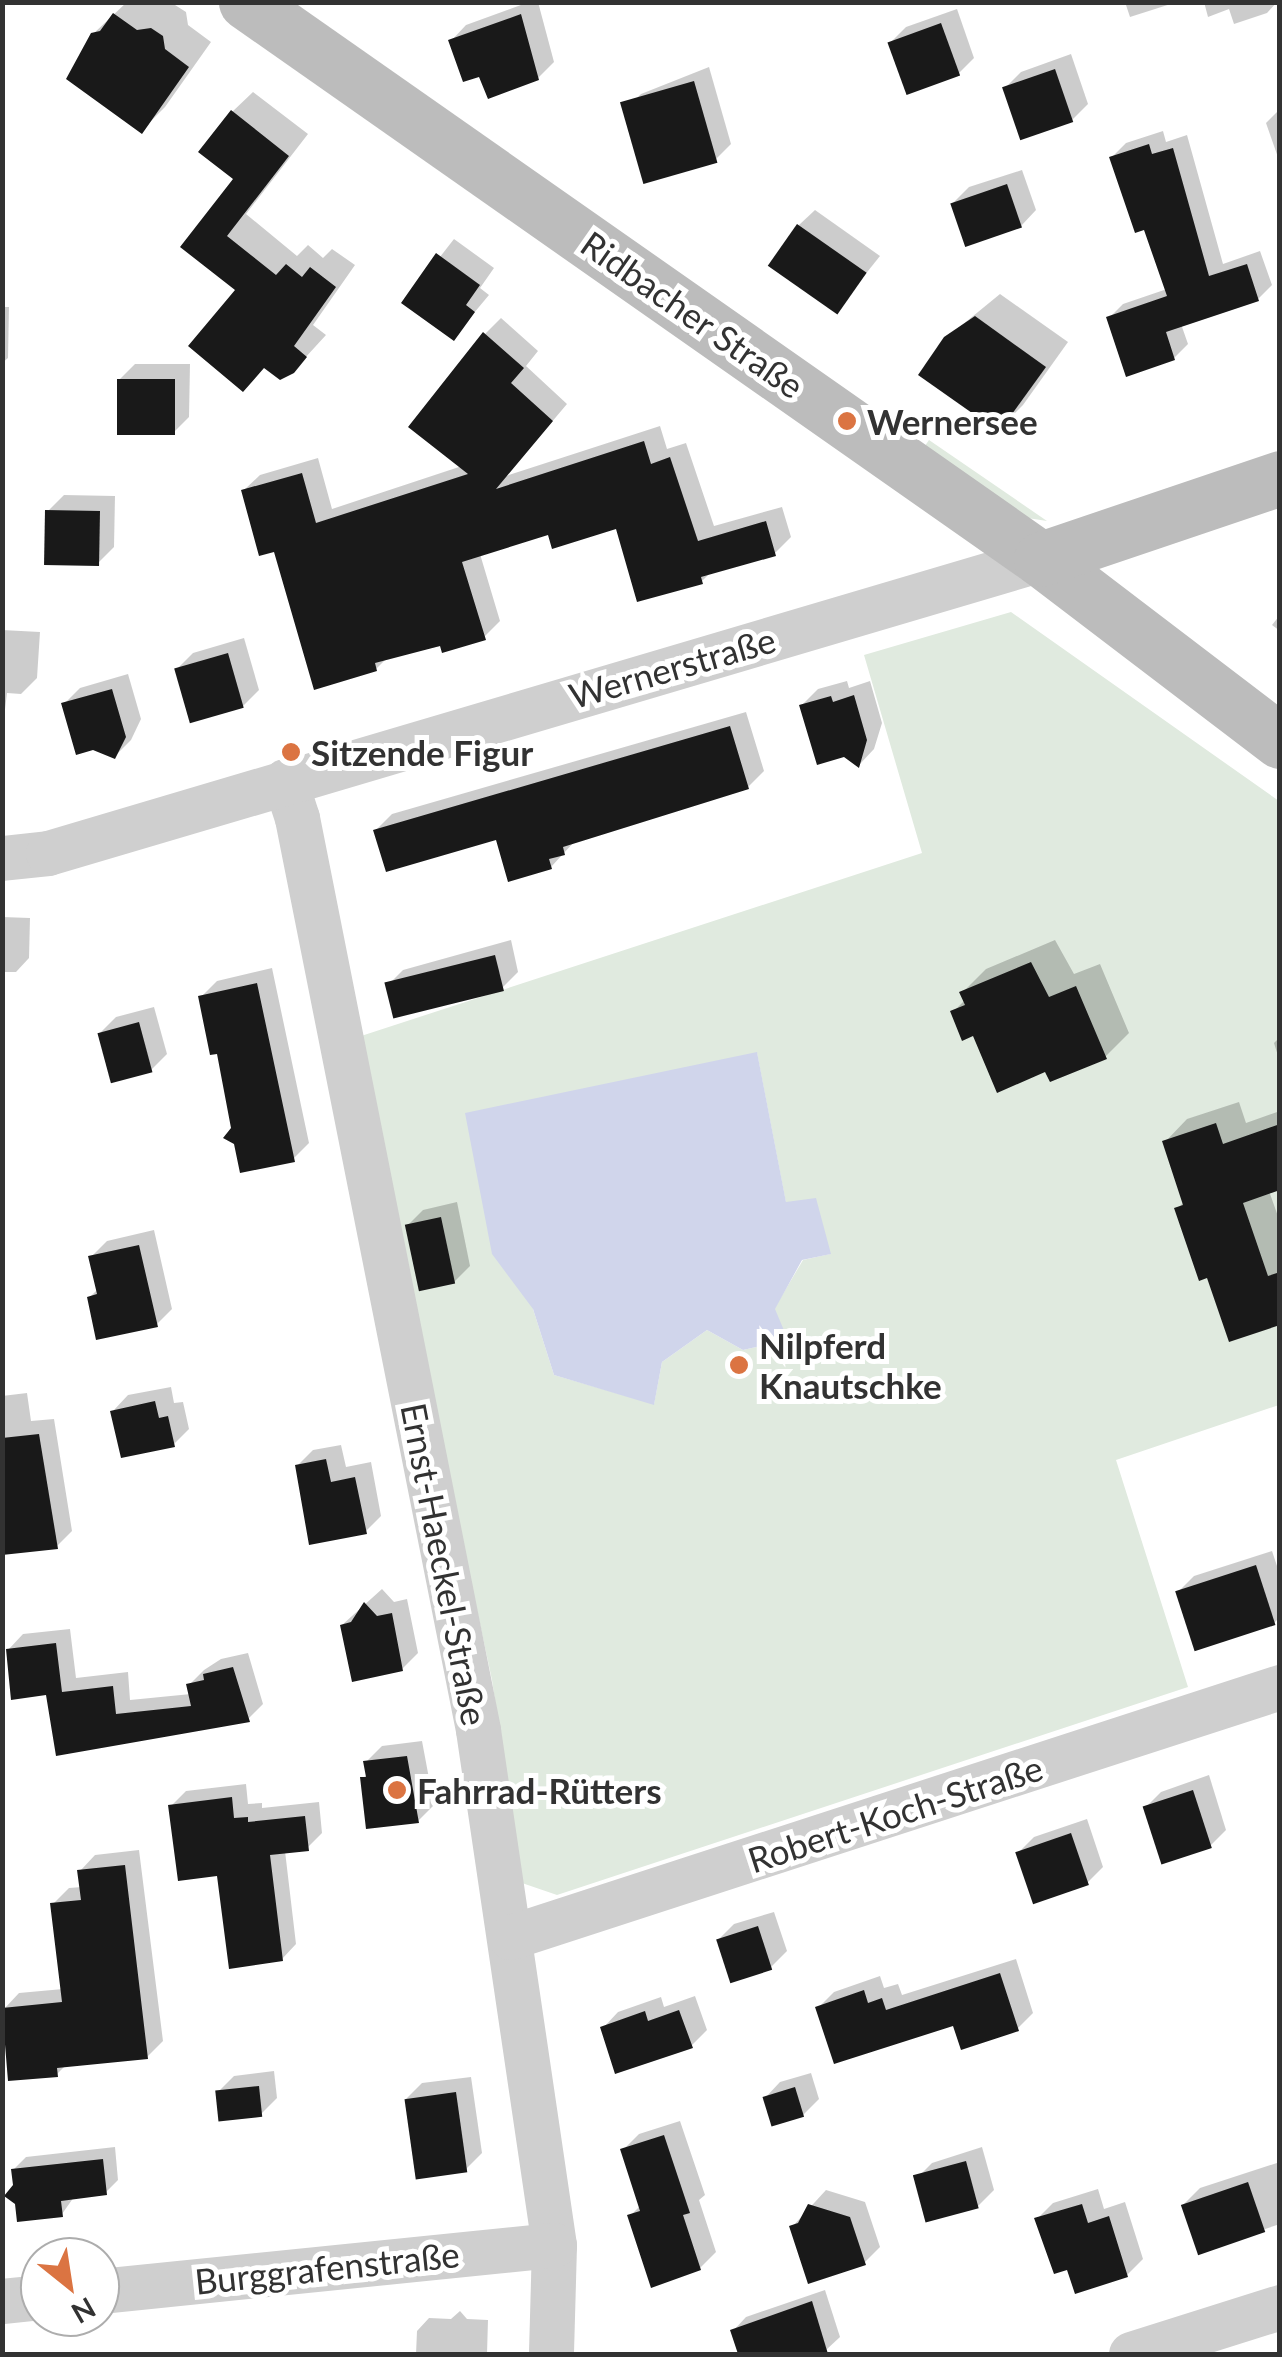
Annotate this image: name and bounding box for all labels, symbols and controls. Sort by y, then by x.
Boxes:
street label: Ridbacher Straße [573,222,813,406]
place label: Wernersee [867,400,1038,442]
marker: Wernersee [836,410,858,432]
street label: Wernerstraße [564,618,780,716]
place label: Sitzende Figur [311,731,533,773]
marker: Sitzende Figur [280,741,302,763]
place label: Nilpferd Knautschke [759,1324,942,1406]
marker: Nilpferd Knautschke [728,1354,750,1376]
street label: Ernst-Haeckel-Straße [393,1399,497,1729]
street label: Robert-Koch-Straße [742,1746,1048,1880]
place label: Fahrrad-Rütters [417,1769,662,1811]
marker: Fahrrad-Rütters [386,1779,408,1801]
street label: Burggrafenstraße [192,2232,462,2302]
north arrow [20,2237,120,2337]
text: N [66,2291,102,2331]

